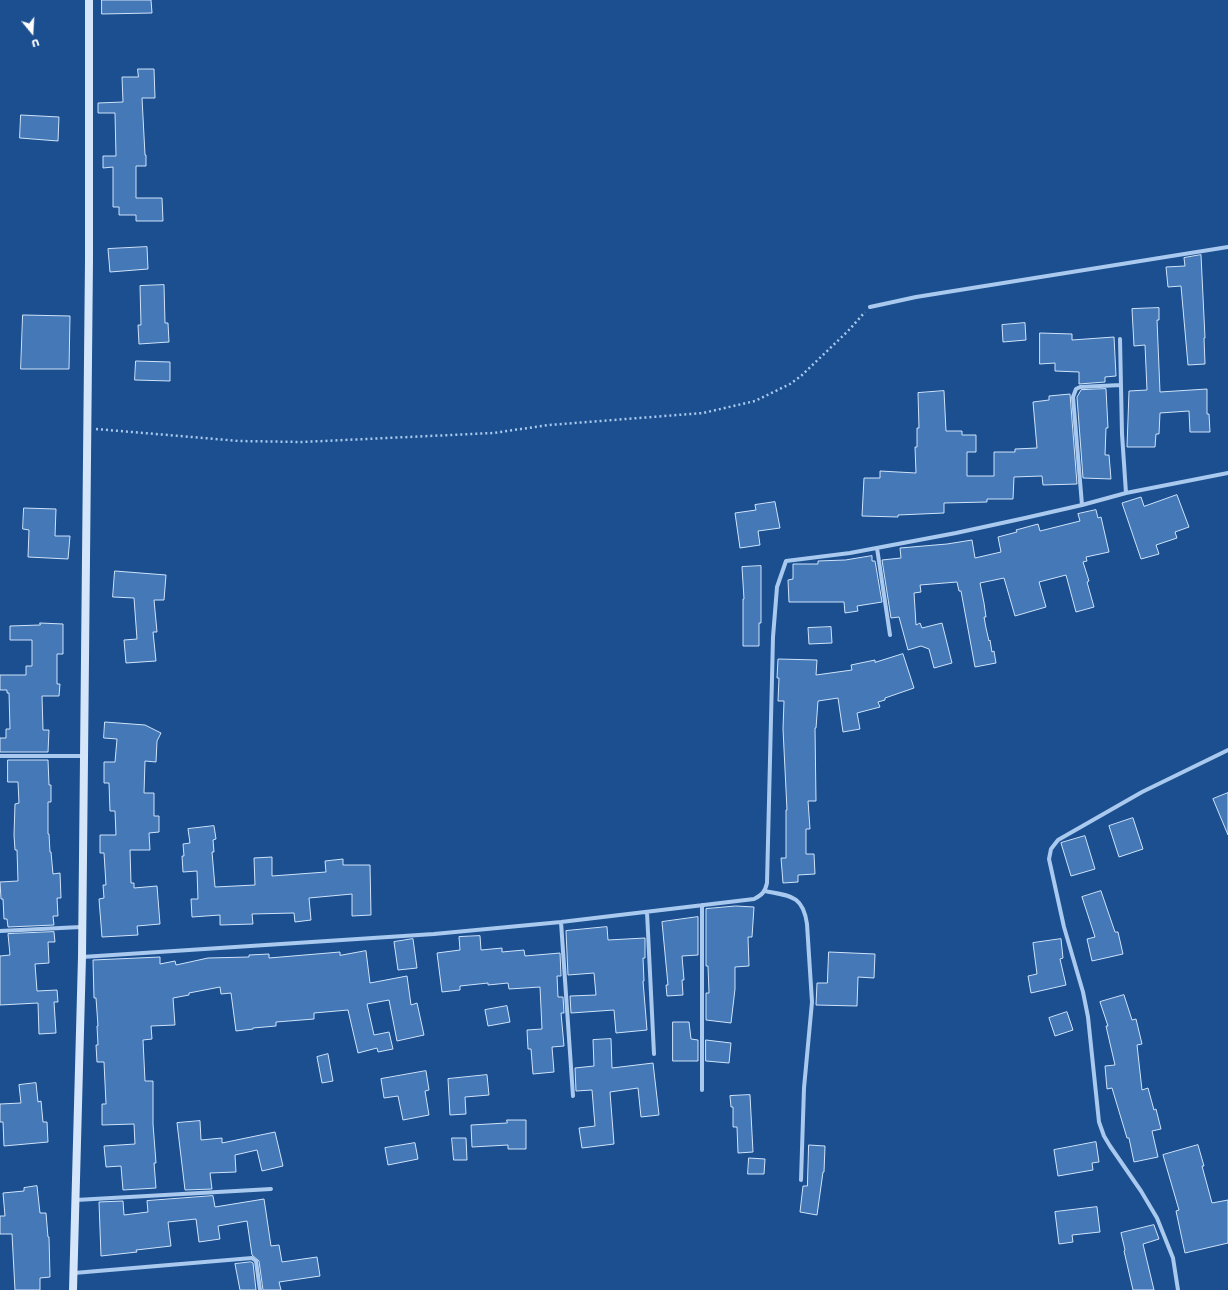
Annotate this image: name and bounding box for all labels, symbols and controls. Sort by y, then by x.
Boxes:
north arrow [12,12,52,52]
text: U [30,35,42,52]

